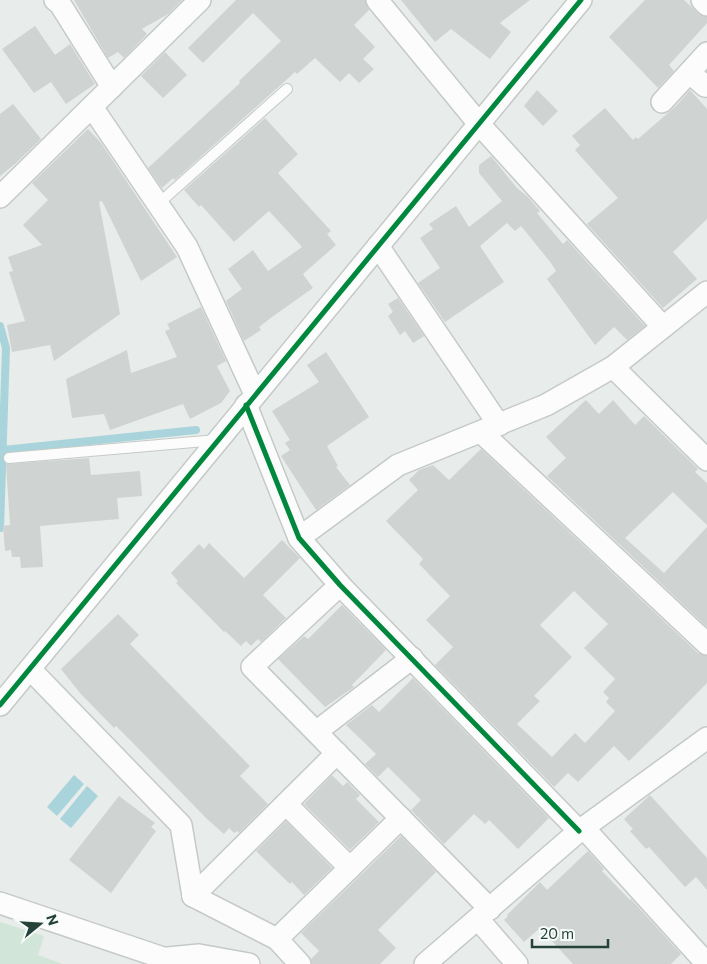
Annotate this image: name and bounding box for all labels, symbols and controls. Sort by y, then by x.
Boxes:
north arrow [15,899,65,949]
text: N [43,912,63,927]
scale bar [532,916,608,948]
text: 20 m [540,924,574,942]

